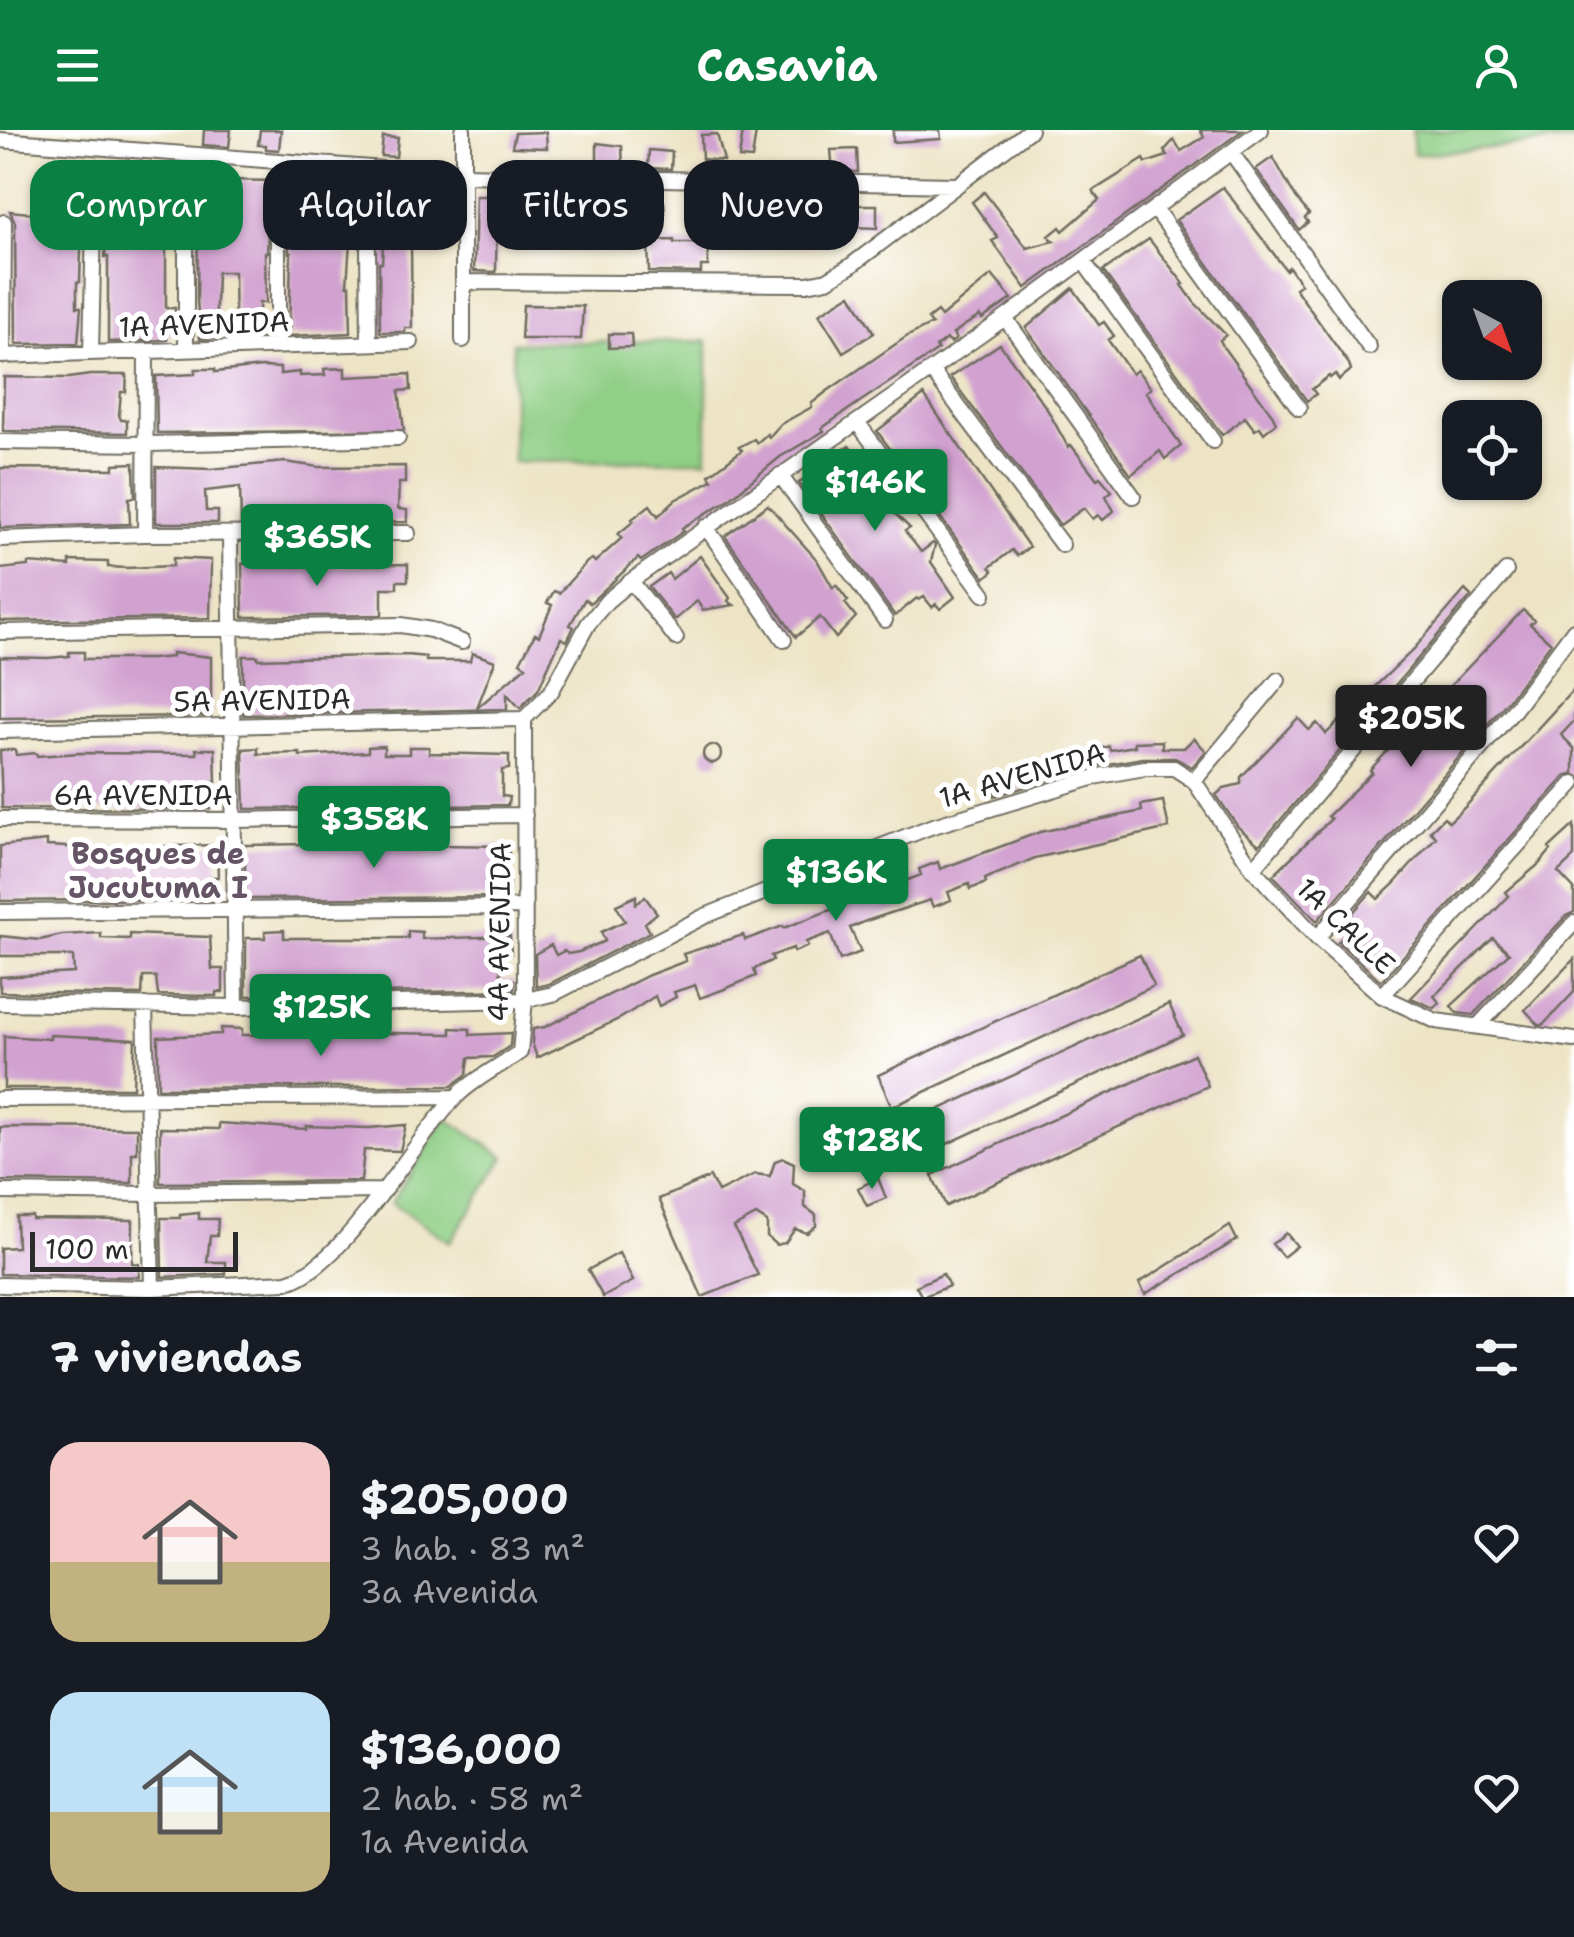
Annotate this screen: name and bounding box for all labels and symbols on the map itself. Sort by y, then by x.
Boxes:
north arrow [1442,280,1542,380]
street label: 1A AVENIDA [118,302,290,346]
pin: $146K [805,449,945,534]
pin: $365K [247,504,387,589]
street label: 5A AVENIDA [173,679,351,721]
pin: $205K [1341,685,1481,770]
street label: 1A AVENIDA [935,733,1109,817]
street label: 6A AVENIDA [53,776,233,814]
pin: $358K [304,786,444,871]
district label: Bosques de Jucutuma I [68,833,248,908]
pin: $136K [766,839,906,924]
street label: 4A AVENIDA [478,842,520,1022]
street label: 1A CALLE [1288,869,1404,983]
pin: $125K [251,974,391,1059]
pin: $128K [802,1107,942,1192]
scale bar [30,1227,238,1272]

